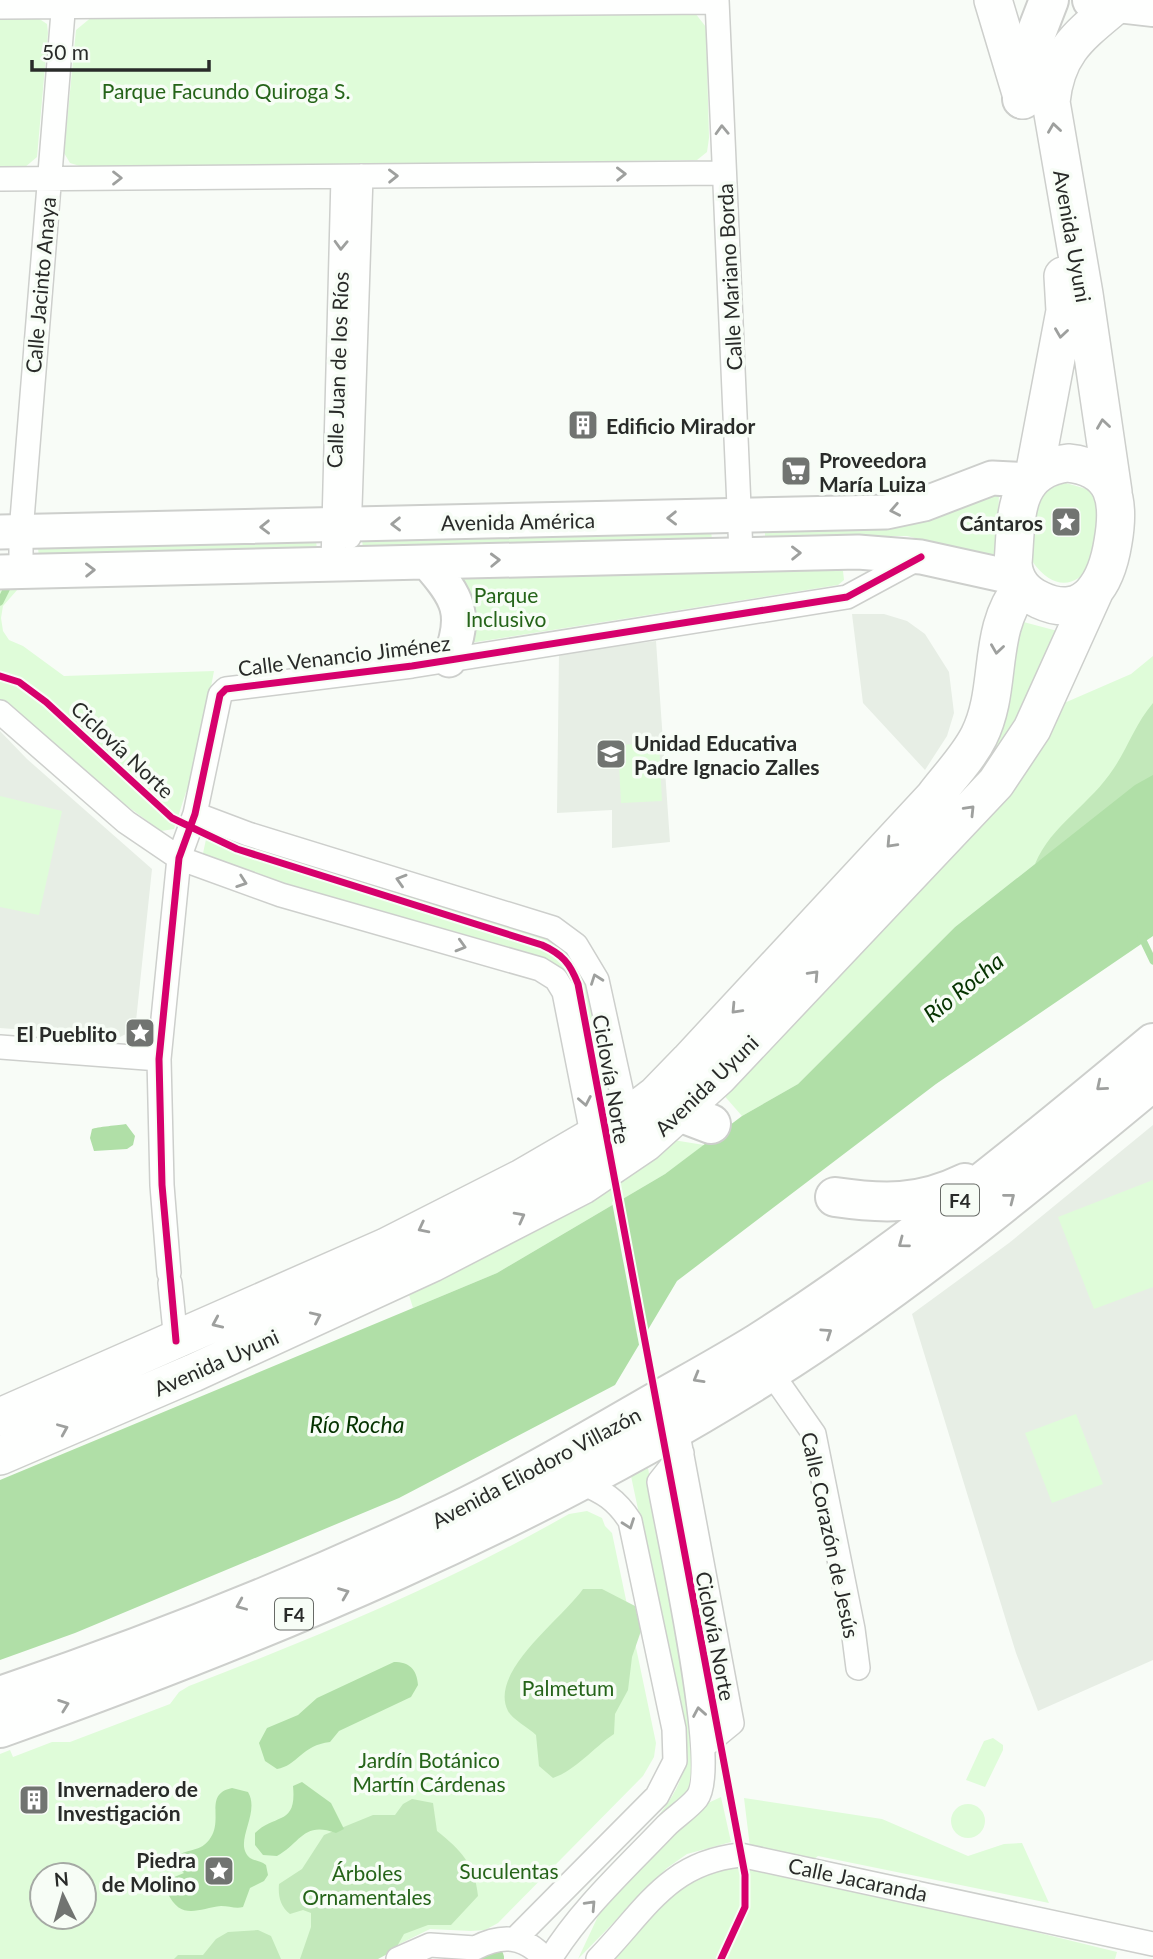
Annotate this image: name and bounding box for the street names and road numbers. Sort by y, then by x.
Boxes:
street label: Avenida Uyuni [1049,168,1097,304]
street label: Calle Mariano Borda [712,183,746,371]
street label: Calle Jacinto Anaya [20,196,60,374]
street label: Calle Juan de los Ríos [321,271,353,469]
street label: Avenida América [441,507,595,535]
street label: Calle Venancio Jiménez [236,630,452,680]
street label: Ciclovía Norte [67,695,179,803]
street label: Ciclovía Norte [588,1012,636,1146]
street label: Avenida Uyuni [649,1029,763,1141]
road number: F4 [941,1184,979,1216]
street label: Avenida Uyuni [150,1323,282,1401]
street label: Avenida Eliodoro Villazón [427,1401,645,1533]
street label: Calle Corazón de Jesús [797,1430,865,1640]
street label: Ciclovía Norte [691,1569,741,1703]
road number: F4 [275,1598,313,1630]
street label: Calle Jacaranda [786,1852,930,1906]

